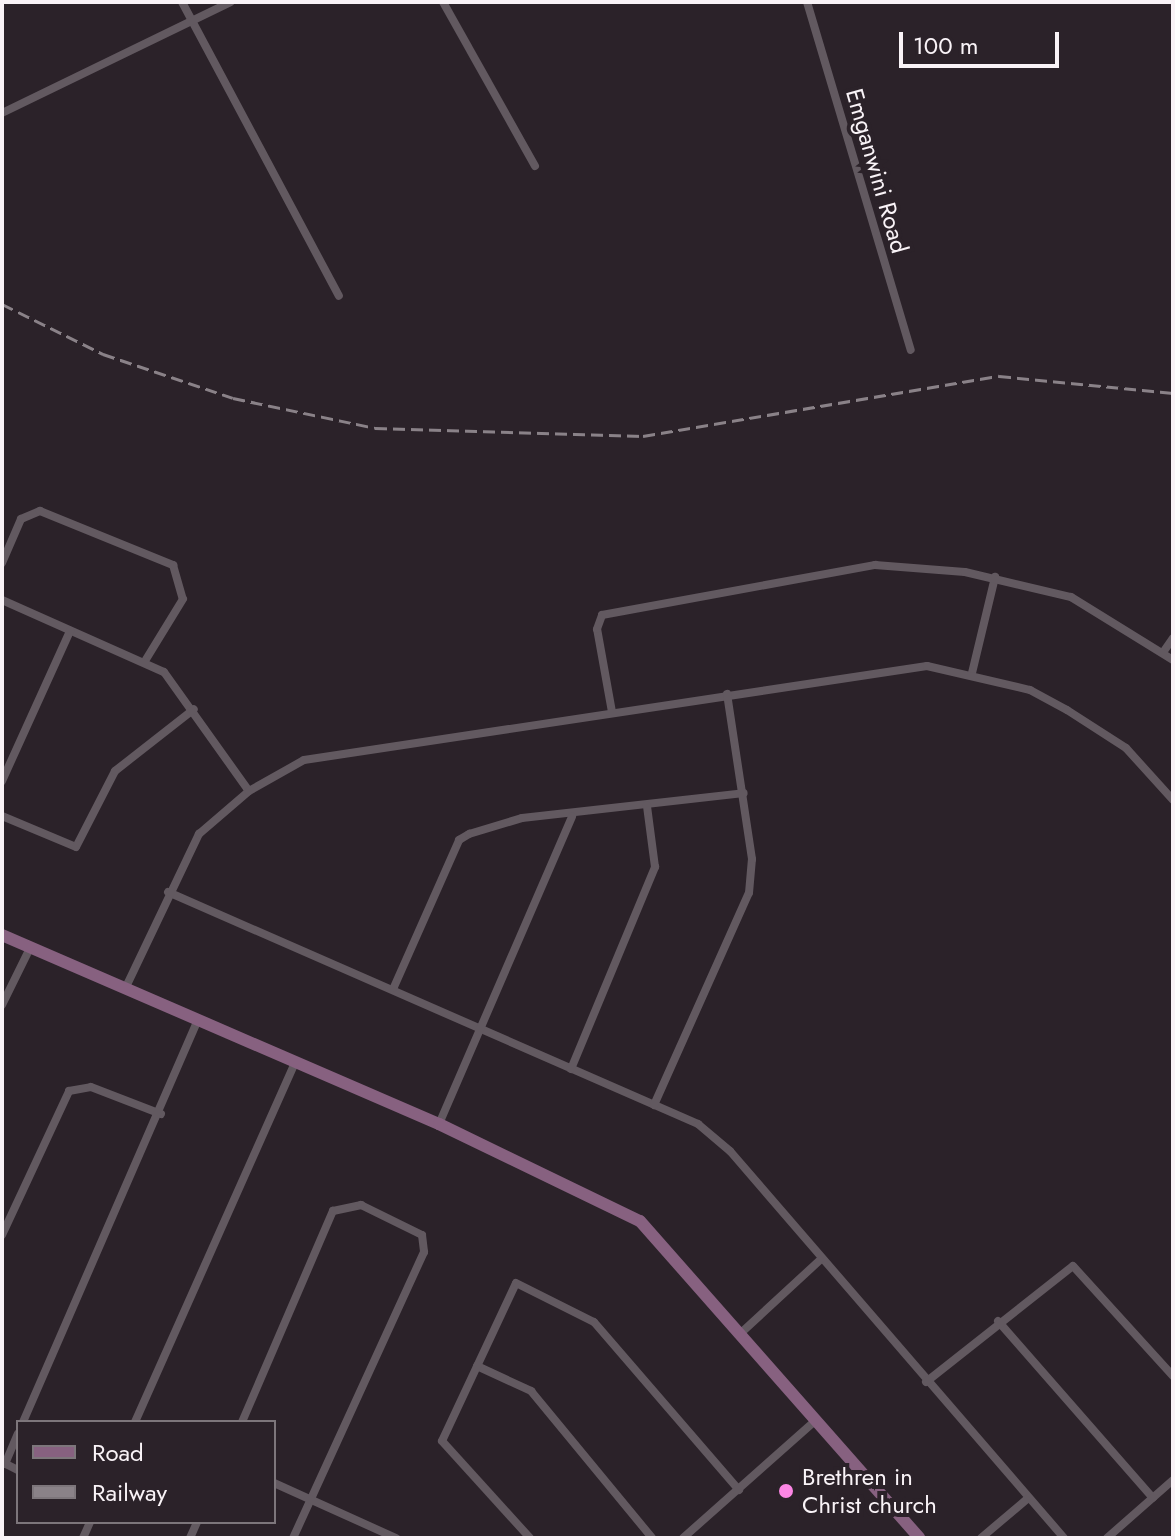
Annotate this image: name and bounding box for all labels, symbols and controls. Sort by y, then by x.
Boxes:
scale bar [903,16,1063,66]
text: 100 m [913,28,979,63]
street label: Emganwini Road [840,85,914,257]
legend [16,1420,276,1524]
text: Road [92,1435,144,1470]
place label: Brethren in Christ church [802,1463,937,1519]
text: Railway [92,1475,167,1510]
marker: Brethren in Christ church [777,1482,795,1500]

